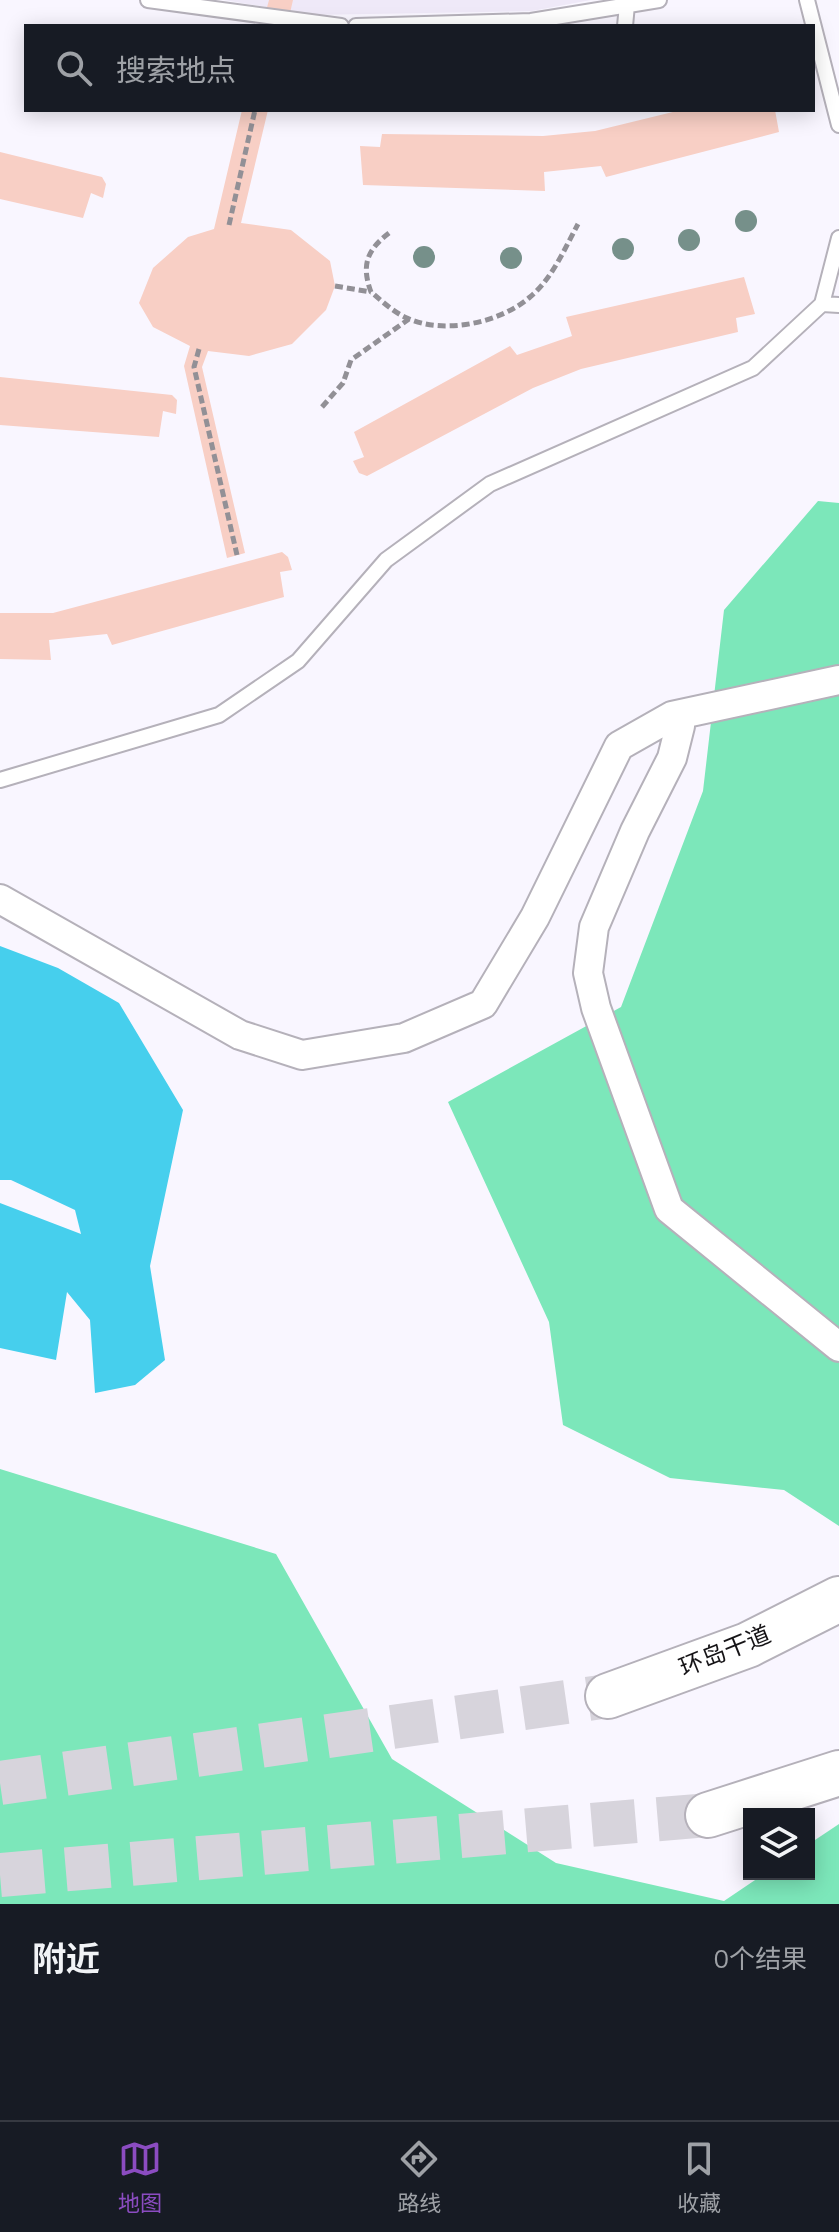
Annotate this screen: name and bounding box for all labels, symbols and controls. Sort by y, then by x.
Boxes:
search box [24,24,815,112]
icon: search [52,46,96,90]
text: 搜索地点 [116,51,236,89]
street label: 环岛干道 [675,1618,775,1682]
map controls [743,1808,815,1880]
button: layers [743,1808,815,1880]
text: 附近 [32,1937,100,1980]
text: 0个结果 [713,1942,807,1975]
tab: 地图 [118,2137,162,2217]
tab: 路线 [397,2137,441,2217]
tab: 收藏 [677,2137,721,2217]

